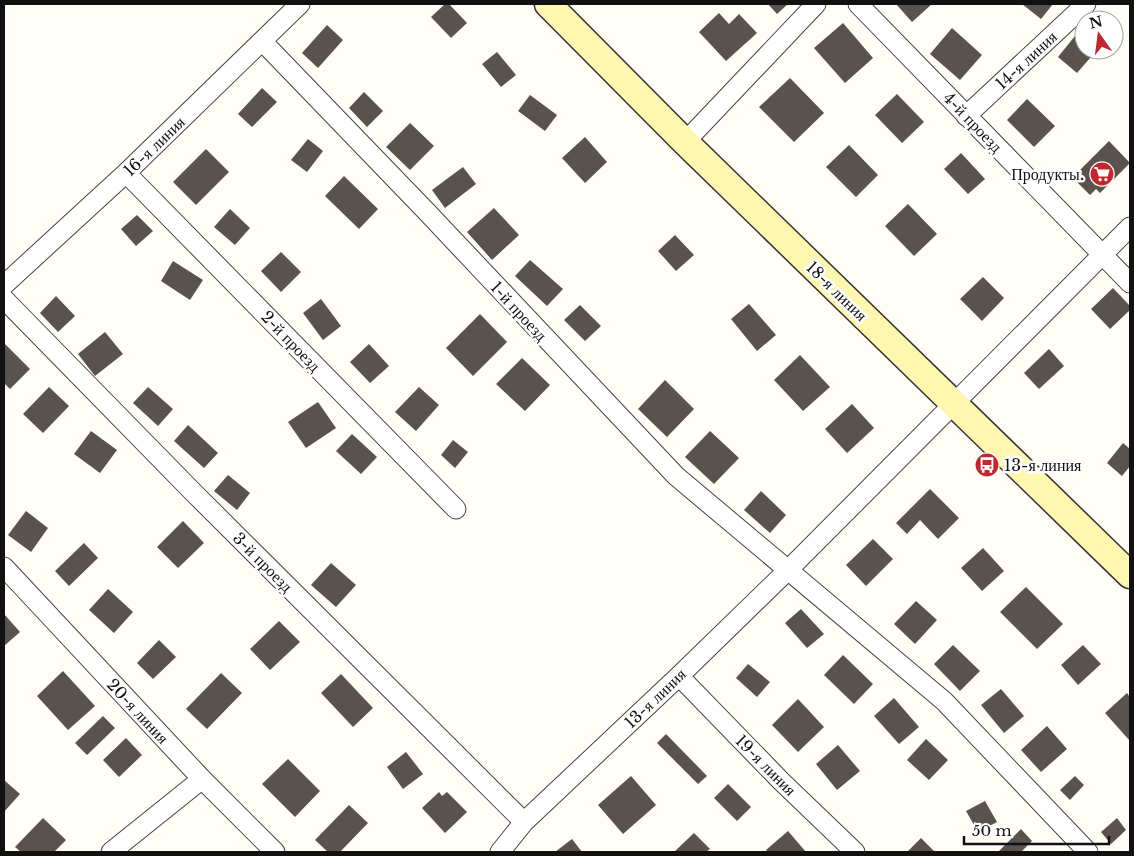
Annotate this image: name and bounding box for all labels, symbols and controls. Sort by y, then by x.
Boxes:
north arrow [1074,10,1124,60]
text: N [1087,12,1104,33]
street label: 14-я линия [991,26,1061,94]
street label: 4-й проезд [939,88,1007,156]
street label: 16-я линия [119,111,189,180]
supermarket icon: Продукты. [1089,161,1115,187]
place label: Продукты. [1011,164,1084,184]
street label: 18-я линия [802,257,872,325]
street label: 1-й проезд [486,277,552,345]
street label: 2-й проезд [257,306,325,376]
bus stop icon: 13-я линия [974,452,1000,478]
place label: 13-я линия [1004,455,1082,475]
street label: 3-й проезд [229,528,297,596]
street label: 13-я линия [620,663,690,732]
street label: 20-я линия [103,674,174,748]
street label: 19-я линия [731,730,801,800]
scale bar [964,814,1109,846]
text: 50 m [972,821,1012,840]

